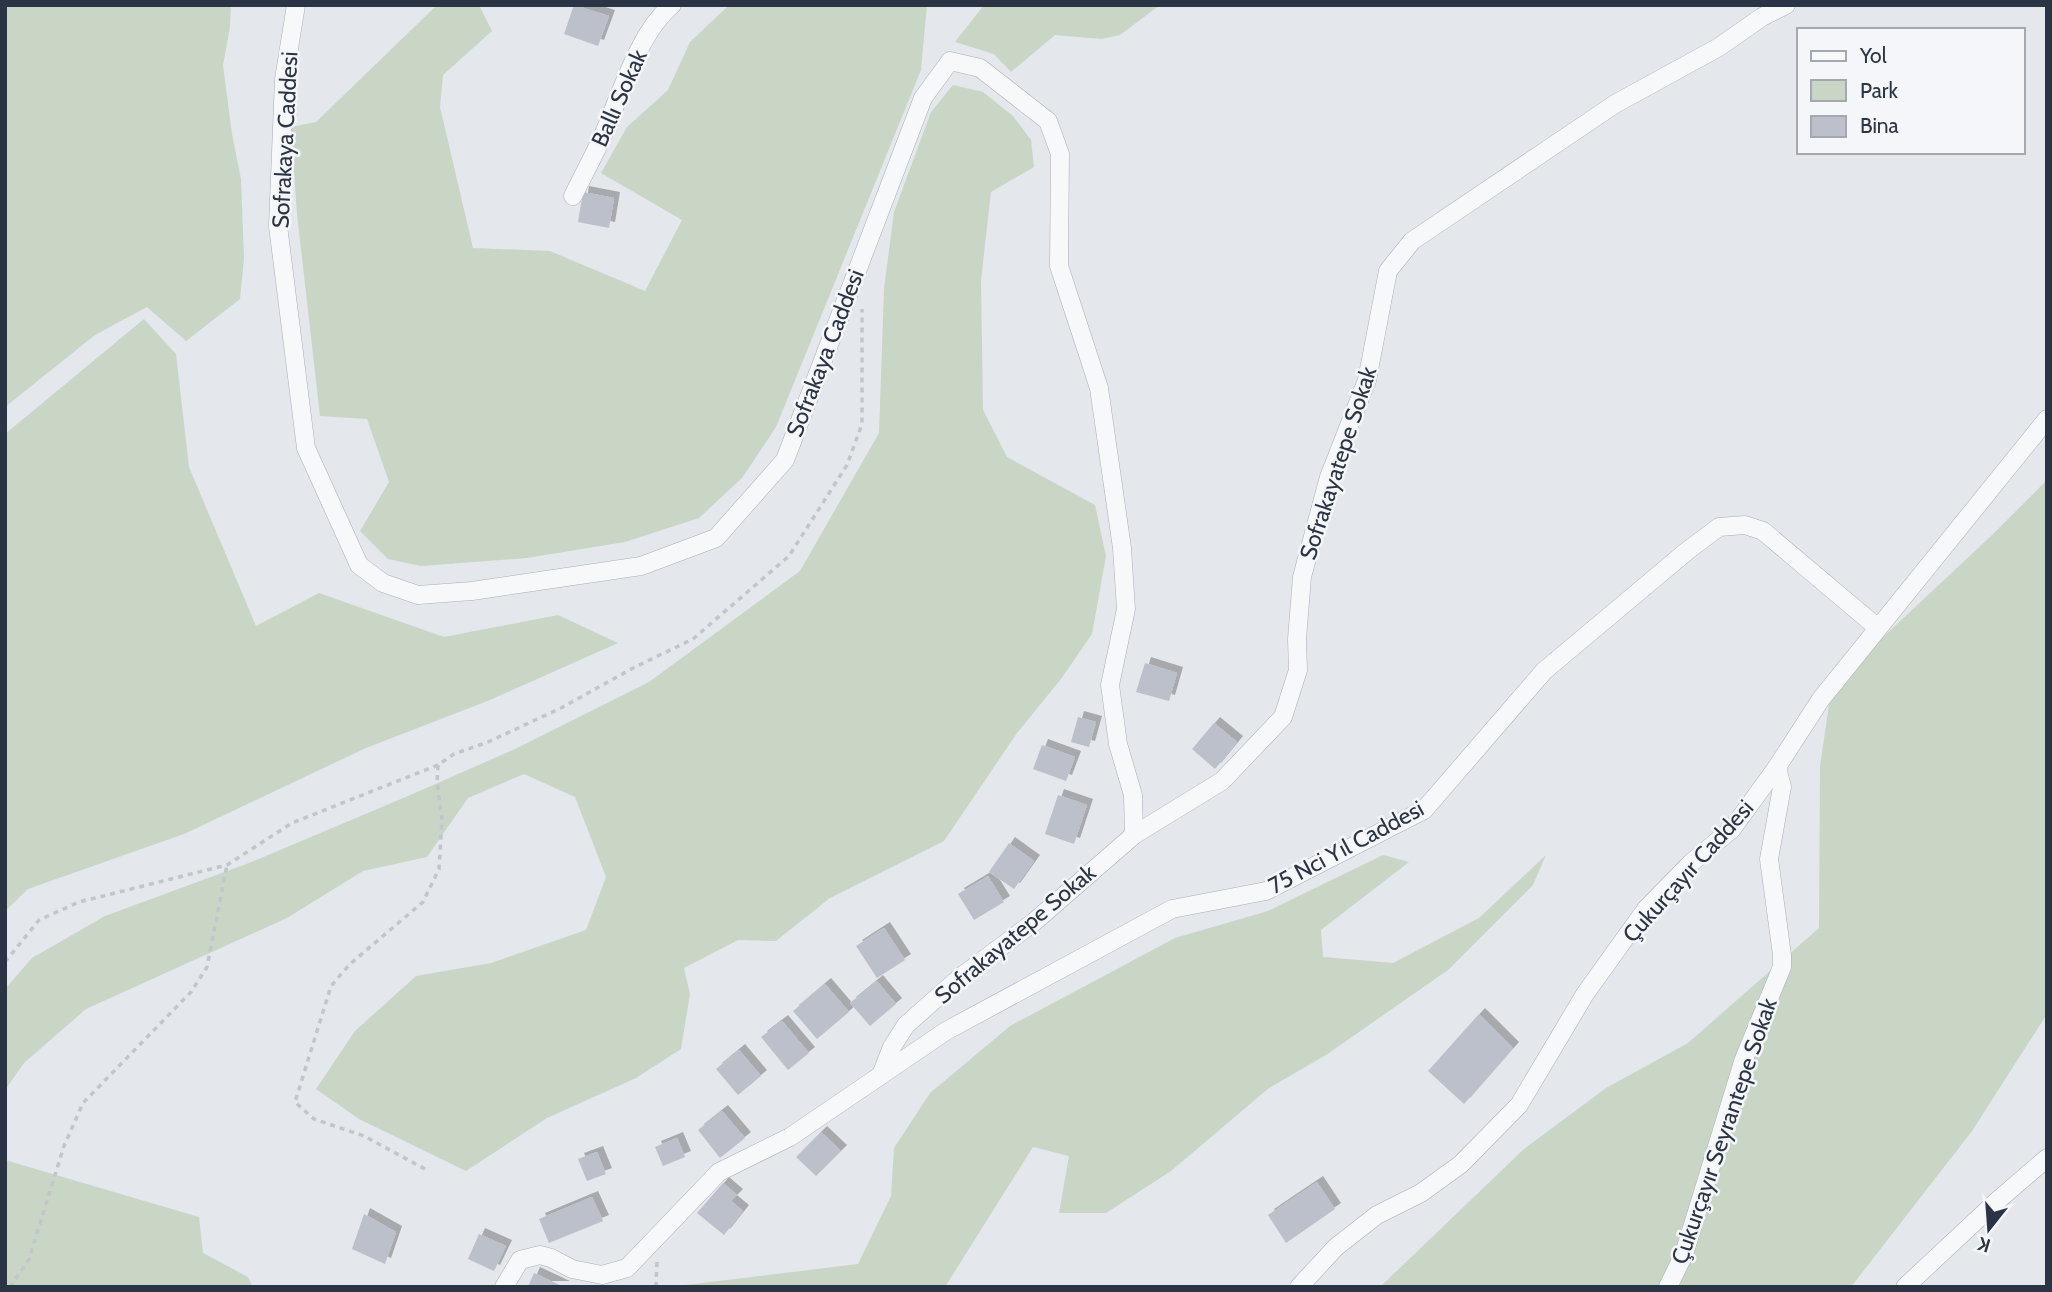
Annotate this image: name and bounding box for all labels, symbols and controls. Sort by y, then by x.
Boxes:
legend [1797,28,2024,154]
text: Yol [1859,43,1887,68]
street label: Ballı Sokak [585,44,653,151]
street label: Sofrakaya Caddesi [266,51,304,229]
text: Park [1860,78,1898,103]
text: Bina [1860,113,1899,138]
street label: Sofrakaya Caddesi [780,265,870,441]
street label: Sofrakayatepe Sokak [1294,362,1383,563]
street label: 75 Nci Yıl Caddesi [1264,794,1428,900]
street label: Çukurçayır Caddesi [1617,794,1759,948]
street label: Sofrakayatepe Sokak [929,858,1102,1010]
street label: Çukurçayır Seyrantepe Sokak [1665,994,1783,1268]
north arrow [1954,1194,2024,1264]
text: K [1975,1232,1993,1258]

